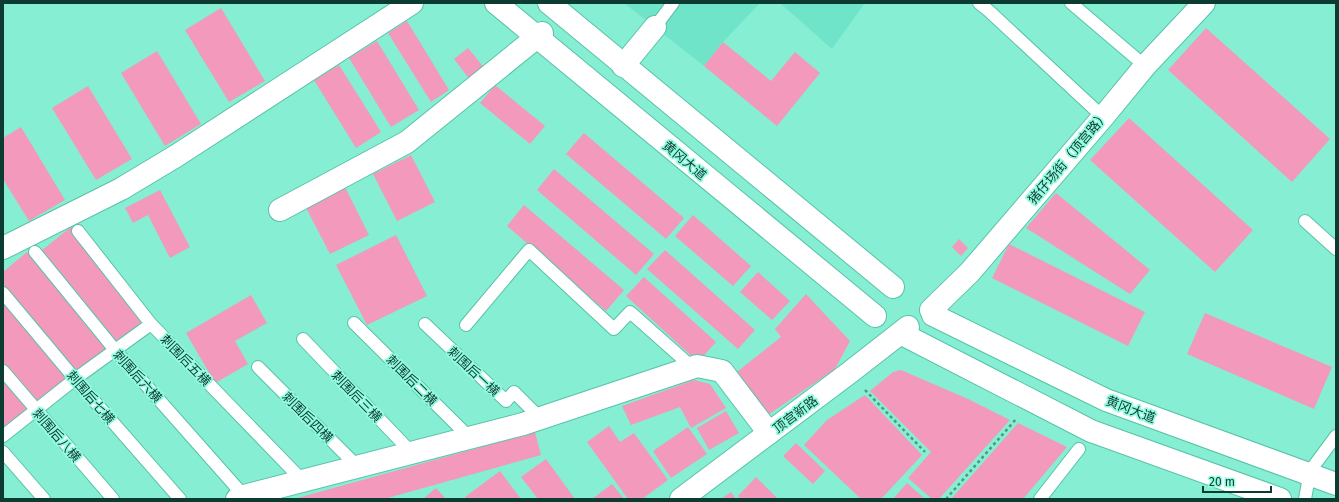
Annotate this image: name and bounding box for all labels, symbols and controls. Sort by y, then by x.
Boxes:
street label: 猪仔场街（顶宫路） [1025,108,1112,207]
street label: 黄冈大道 [660,138,709,183]
street label: 刺围后五横 [158,332,214,389]
street label: 刺围后一横 [445,344,503,399]
street label: 刺围后六横 [110,347,165,406]
street label: 刺围后二横 [383,352,440,409]
street label: 刺围后七横 [64,368,118,427]
street label: 刺围后三横 [329,368,385,425]
street label: 刺围后四横 [279,389,336,446]
street label: 顶宫新路 [770,393,821,436]
street label: 黄冈大道 [1104,393,1158,426]
street label: 刺围后八横 [30,406,84,465]
scale bar [1203,468,1271,494]
text: 20 m [1209,475,1235,489]

